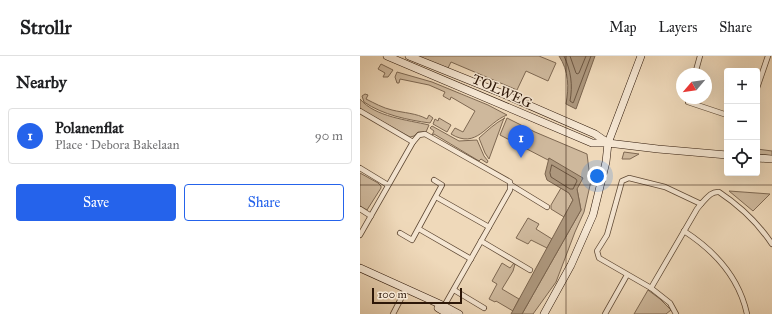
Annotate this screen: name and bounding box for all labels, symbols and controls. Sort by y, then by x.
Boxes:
text: Strollr [20,16,72,39]
text: Map [609,19,637,36]
text: Layers [659,19,697,36]
text: Share [719,19,752,36]
north arrow [676,68,712,104]
map controls [724,68,760,176]
button: + [724,68,760,104]
street label: TOLWEG [469,70,535,112]
text: Nearby [16,72,67,93]
button: − [724,104,760,140]
text: Polanenflat [55,119,124,137]
pin: 1 [508,125,534,158]
text: 1 [27,128,33,144]
text: 90 m [315,128,343,144]
text: Place · Debora Bakelaan [55,137,180,153]
button: locate [724,140,760,176]
your location [587,166,607,186]
button: Save [16,184,176,221]
button: Share [184,184,344,221]
scale bar [372,286,462,305]
text: 100 m [378,288,407,301]

